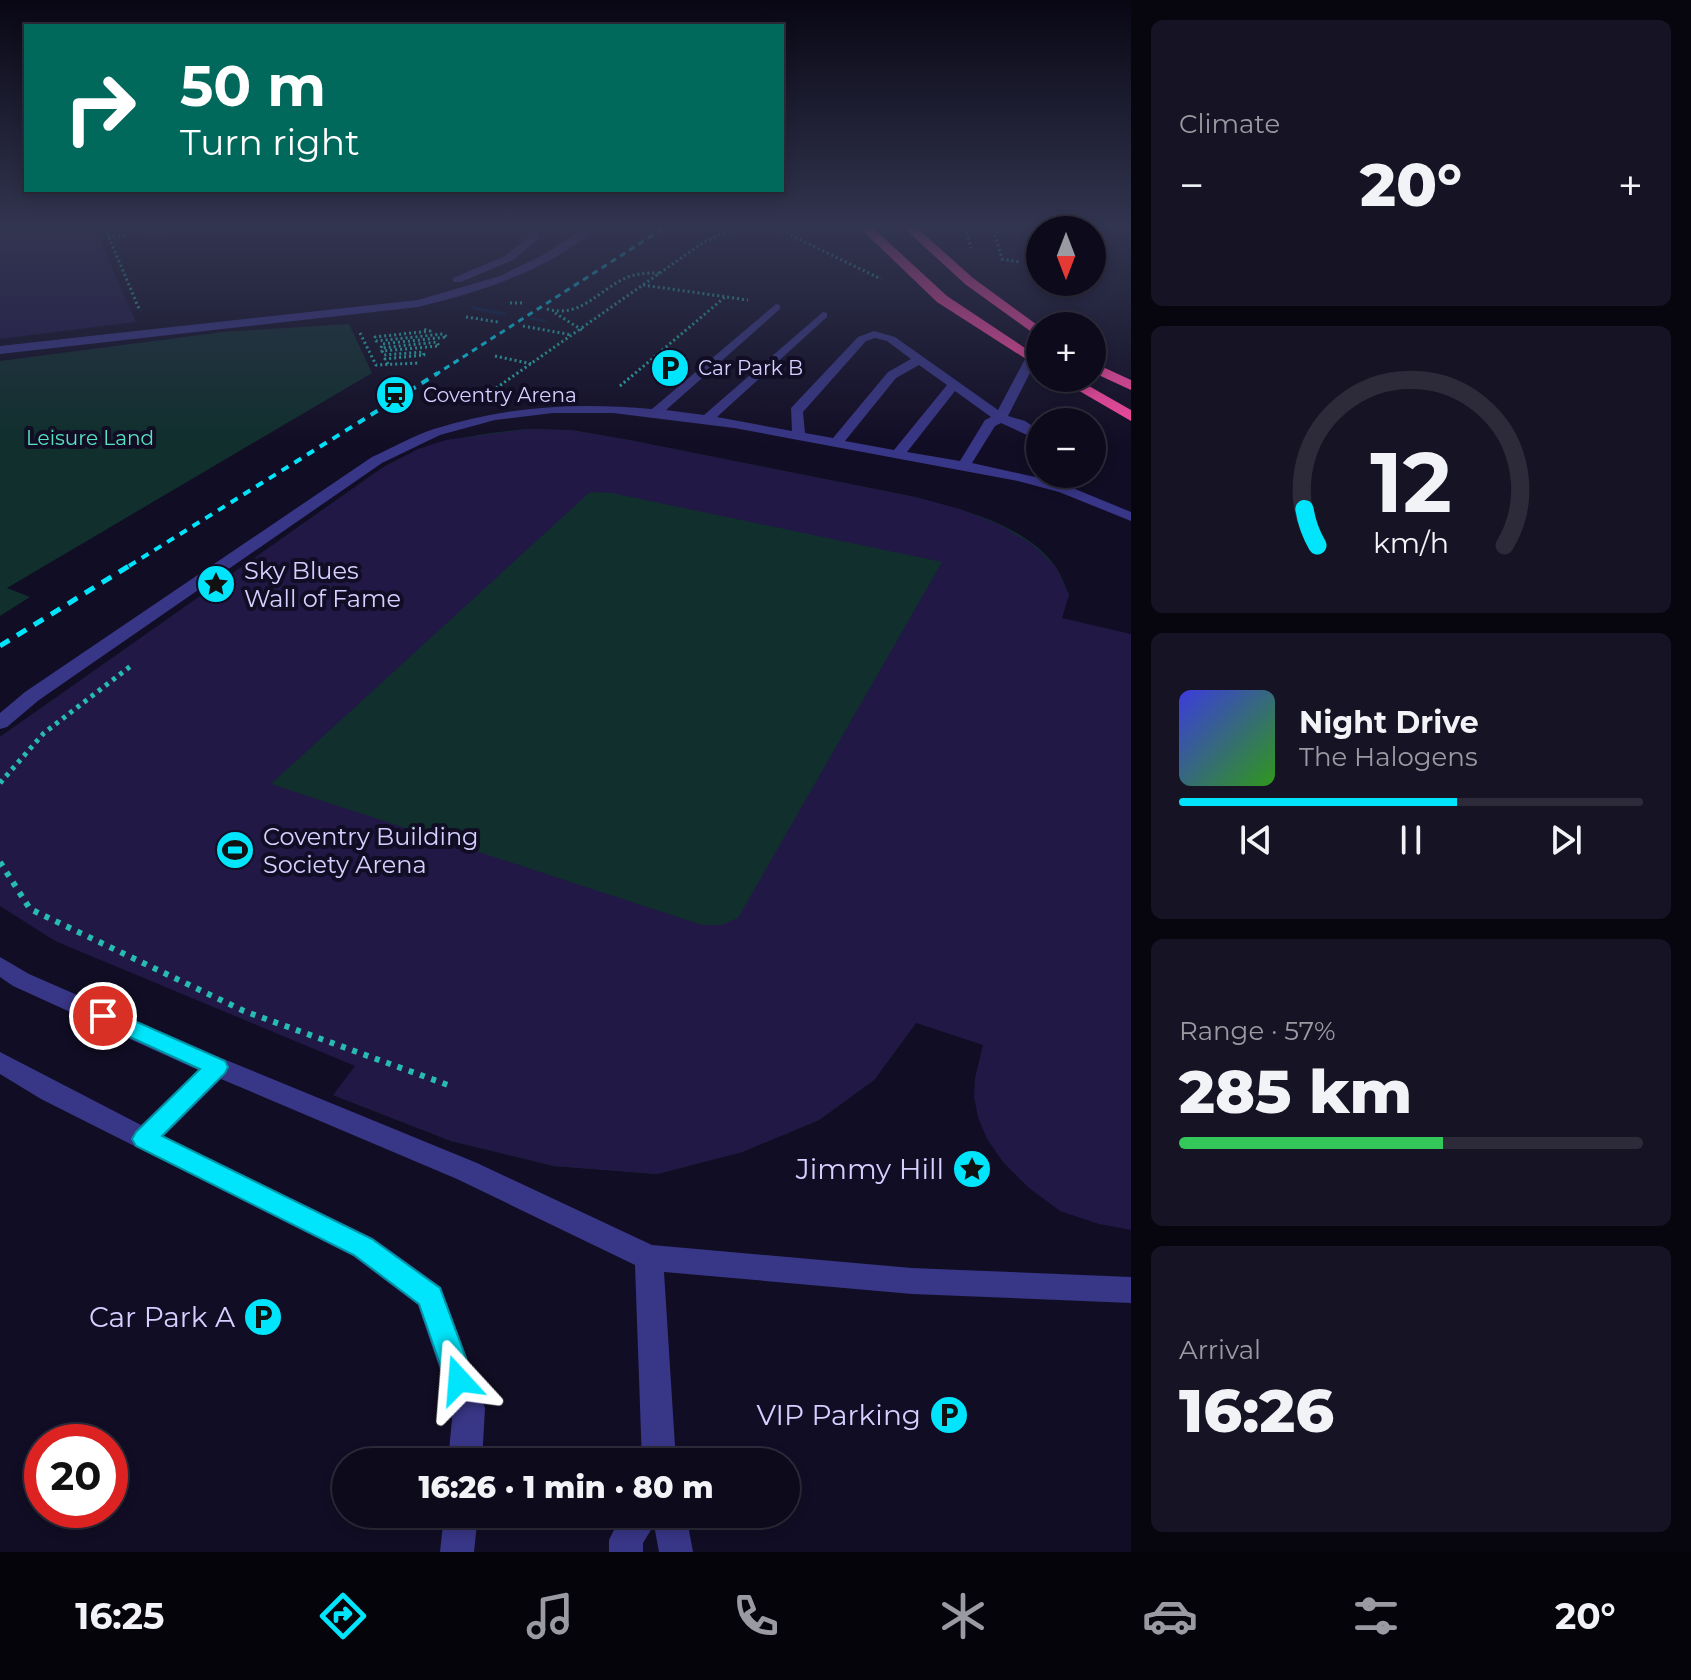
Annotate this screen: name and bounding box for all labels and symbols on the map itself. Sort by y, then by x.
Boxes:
north arrow [1026,216,1106,296]
parking icon: Car Park B [649,347,691,389]
place label: Car Park B [698,356,803,380]
station icon: Coventry Arena [374,374,416,416]
place label: Coventry Arena [423,383,577,407]
park label: Leisure Land [26,426,154,450]
place label: Sky Blues Wall of Fame [244,556,401,613]
place icon: Sky Blues Wall of Fame [195,563,237,605]
place label: Coventry Building Society Arena [263,822,479,879]
sports icon: Coventry Building Society Arena [214,829,256,871]
pin [69,982,137,1050]
place icon: Jimmy Hill [951,1148,993,1190]
place label: Jimmy Hill [795,1152,944,1186]
parking icon: Car Park A [242,1296,284,1338]
place label: Car Park A [89,1300,236,1334]
position arrow [417,1338,501,1422]
parking icon: VIP Parking [928,1394,970,1436]
place label: VIP Parking [756,1398,921,1432]
speed limit sign: 20 [24,1424,128,1528]

